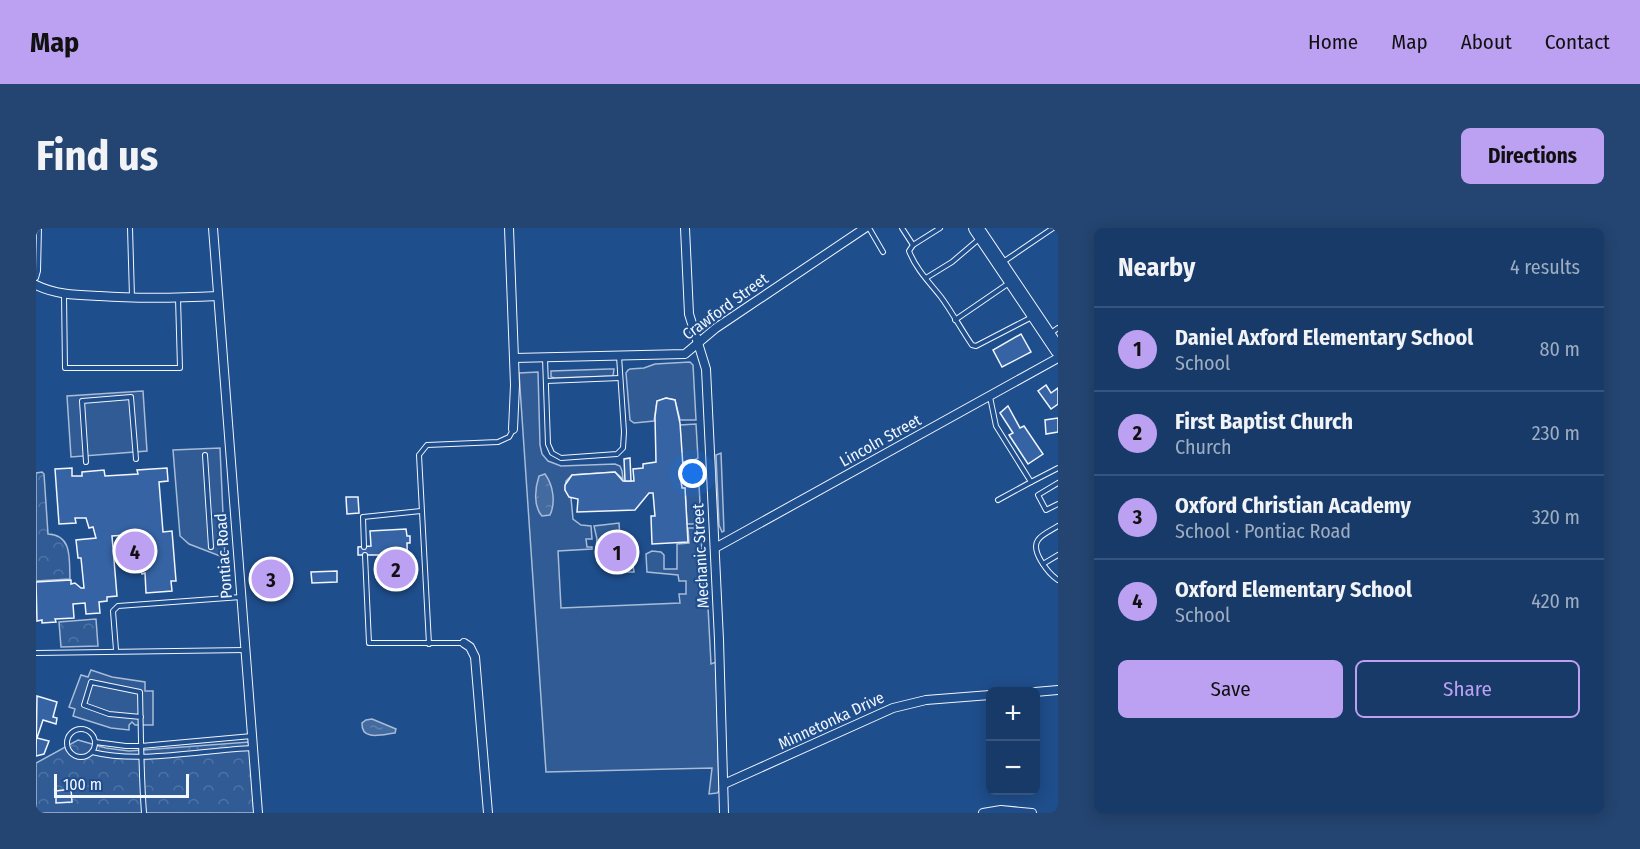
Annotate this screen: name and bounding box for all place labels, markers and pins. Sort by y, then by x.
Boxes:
pin: 4 [116,528,154,574]
pin: 1 [598,530,636,574]
pin: 2 [376,546,416,592]
pin: 3 [252,556,290,602]

